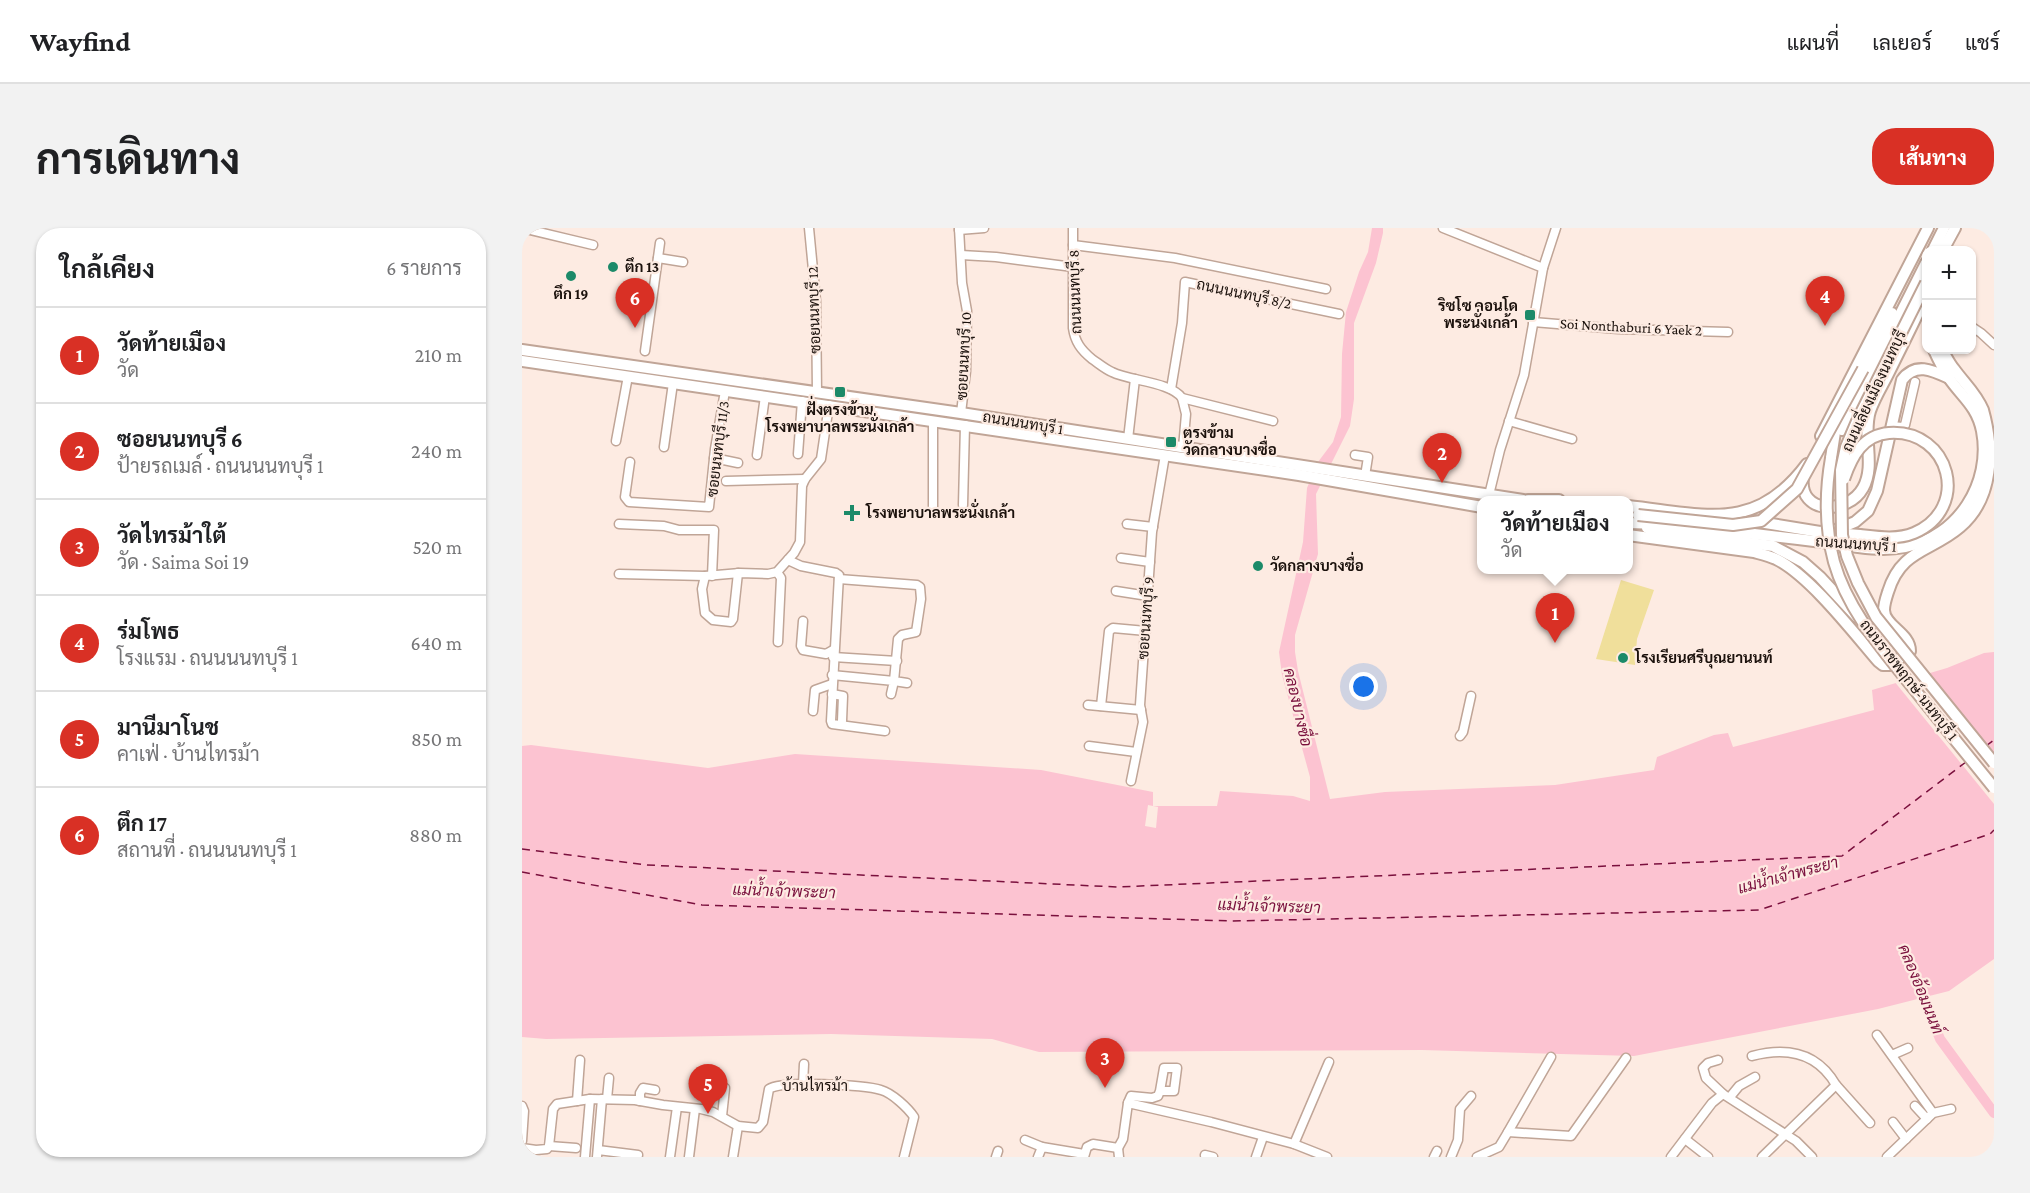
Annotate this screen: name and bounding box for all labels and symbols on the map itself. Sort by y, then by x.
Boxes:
street label: ถนนนนทบุรี 8 [1064,249,1087,335]
place label: ตึก 13 [625,257,659,275]
marker: ตึก 13 [606,260,620,274]
street label: ซอยนนทบุรี 12 [802,266,827,354]
marker: ตึก 19 [564,269,578,283]
street label: ถนนนนทบุรี 8/2 [1194,274,1293,315]
pin: 4 [1806,276,1844,326]
pin: 6 [616,279,654,328]
place label: ตึก 19 [553,284,589,302]
place label: ริซโซ คอนโด พระนั่งเกล้า [1437,295,1518,331]
marker: ริซโซ คอนโด พระนั่งเกล้า [1523,308,1537,322]
street label: ซอยนนทบุรี 10 [952,311,977,401]
street label: Soi Nonthaburi 6 Yaek 2 [1560,315,1702,339]
street label: ถนนเลี่ยงเมืองนนทบุรี [1833,325,1912,455]
marker: ฝั่งตรงข้าม โรงพยาบาลพระนั่งเกล้า [833,385,847,399]
place label: ฝั่งตรงข้าม โรงพยาบาลพระนั่งเกล้า [764,395,915,435]
street label: ซอยนนทบุรี 11/3 [702,400,735,499]
street label: ถนนนนทบุรี 1 [981,407,1065,440]
place label: ตรงข้าม วัดกลางบางซื่อ [1183,423,1277,458]
pin: 2 [1422,434,1462,483]
marker: ตรงข้าม วัดกลางบางซื่อ [1164,435,1178,449]
place label: โรงพยาบาลพระนั่งเกล้า [865,498,1015,521]
marker: โรงพยาบาลพระนั่งเกล้า [843,504,861,522]
street label: ถนนนนทบุรี 1 [1815,531,1897,558]
place label: วัดกลางบางซื่อ [1270,551,1364,574]
marker: วัดกลางบางซื่อ [1251,559,1265,573]
street label: ซอยนนทบุรี 9 [1133,576,1160,660]
pin: 1 [1536,594,1574,643]
street label: ถนนราชพฤกษ์-นนทบุรี 1 [1854,615,1963,745]
place label: โรงเรียนศรีบุณยานนท์ [1634,647,1774,669]
marker: โรงเรียนศรีบุณยานนท์ [1616,651,1630,665]
water label: คลองบางซื่อ [1281,665,1321,748]
your location [1349,672,1378,701]
water label: แม่น้ำเจ้าพระยา [1734,848,1840,897]
water label: แม่น้ำเจ้าพระยา [732,875,836,901]
water label: แม่น้ำเจ้าพระยา [1217,890,1321,916]
water label: คลองอ้อมนนท์ [1895,940,1951,1038]
pin: 3 [1086,1038,1124,1088]
pin: 5 [688,1064,728,1114]
street label: บ้านไทรม้า [782,1076,848,1094]

